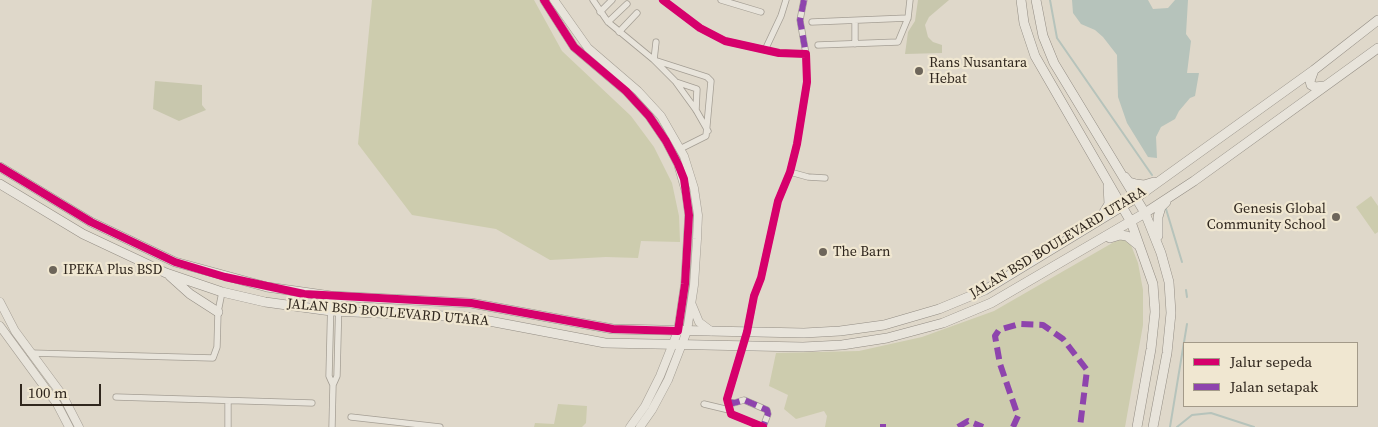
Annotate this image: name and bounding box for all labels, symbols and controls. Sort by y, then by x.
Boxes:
place label: Rans Nusantara Hebat [929,55,1027,88]
marker: Rans Nusantara Hebat [913,65,925,77]
street label: JALAN BSD BOULEVARD UTARA [967,184,1149,302]
place label: Genesis Global Community School [1207,201,1326,233]
marker: Genesis Global Community School [1330,211,1342,223]
place label: The Barn [833,244,891,260]
marker: The Barn [817,246,829,258]
place label: IPEKA Plus BSD [63,262,162,278]
marker: IPEKA Plus BSD [47,264,59,276]
street label: JALAN BSD BOULEVARD UTARA [286,296,490,330]
legend [1183,342,1358,407]
text: Jalur sepeda [1230,351,1312,372]
scale bar [22,374,104,406]
text: Jalan setapak [1230,376,1318,397]
text: 100 m [28,382,68,403]

